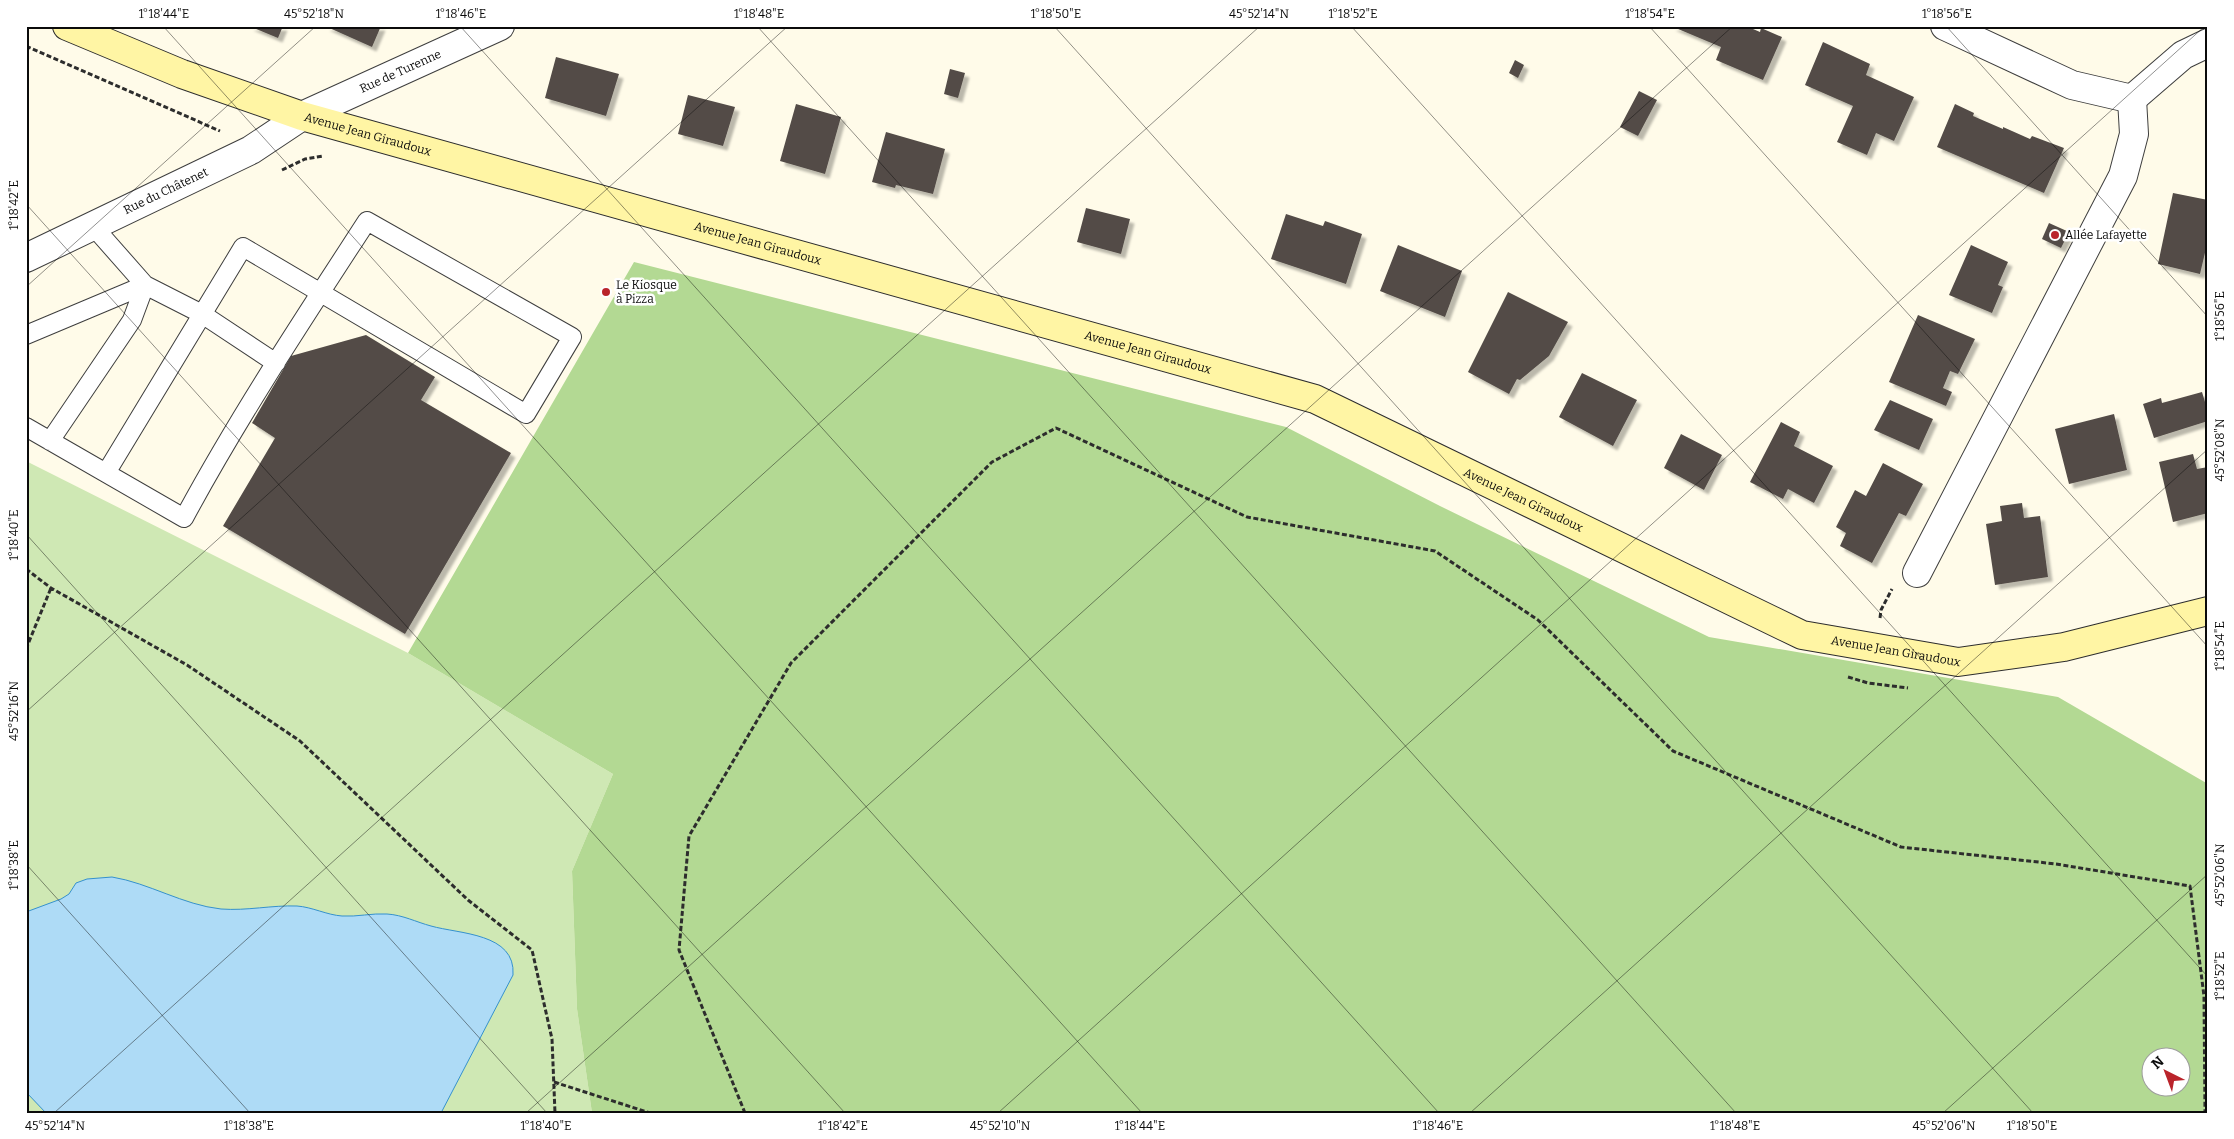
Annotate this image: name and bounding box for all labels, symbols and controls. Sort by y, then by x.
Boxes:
text: 1°18'44"E [139,7,189,21]
text: 45°52'18"N [284,7,344,21]
text: 1°18'46"E [436,7,486,21]
text: 1°18'48"E [734,7,784,21]
text: 1°18'50"E [1031,7,1081,21]
text: 45°52'14"N [1229,7,1290,21]
text: 1°18'52"E [1328,7,1378,21]
text: 1°18'54"E [1625,7,1675,21]
text: 1°18'56"E [1922,7,1972,21]
street label: Rue de Turenne [358,47,443,96]
street label: Avenue Jean Giraudoux [303,110,433,159]
street label: Rue du Châtenet [121,164,211,217]
text: 1°18'42"E [7,180,21,230]
street label: Avenue Jean Giraudoux [693,219,823,268]
place label: Allée Lafayette [2065,228,2147,242]
marker: Allée Lafayette [2049,229,2061,241]
place label: Le Kiosque à Pizza [616,278,677,306]
marker: Le Kiosque à Pizza [600,286,612,298]
text: 1°18'56"E [2213,291,2227,341]
street label: Avenue Jean Giraudoux [1083,328,1213,377]
text: 45°52'08"N [2213,418,2227,481]
street label: Avenue Jean Giraudoux [1461,465,1586,535]
text: 1°18'40"E [7,509,21,561]
text: 1°18'54"E [2213,621,2227,671]
street label: Avenue Jean Giraudoux [1830,633,1962,669]
text: 45°52'16"N [7,680,21,741]
text: 1°18'38"E [7,840,21,890]
text: 45°52'06"N [2213,843,2227,906]
text: 1°18'52"E [2213,951,2227,1001]
north arrow [2142,1046,2192,1096]
text: N [2148,1053,2167,1073]
text: 45°52'14"N [25,1119,86,1133]
text: 1°18'38"E [224,1119,274,1133]
text: 1°18'40"E [520,1119,572,1133]
text: 1°18'42"E [818,1119,868,1133]
text: 45°52'10"N [970,1119,1031,1133]
text: 1°18'44"E [1115,1119,1165,1133]
text: 1°18'46"E [1413,1119,1463,1133]
text: 1°18'48"E [1710,1119,1760,1133]
text: 45°52'06"N [1913,1119,1976,1133]
text: 1°18'50"E [2007,1119,2057,1133]

